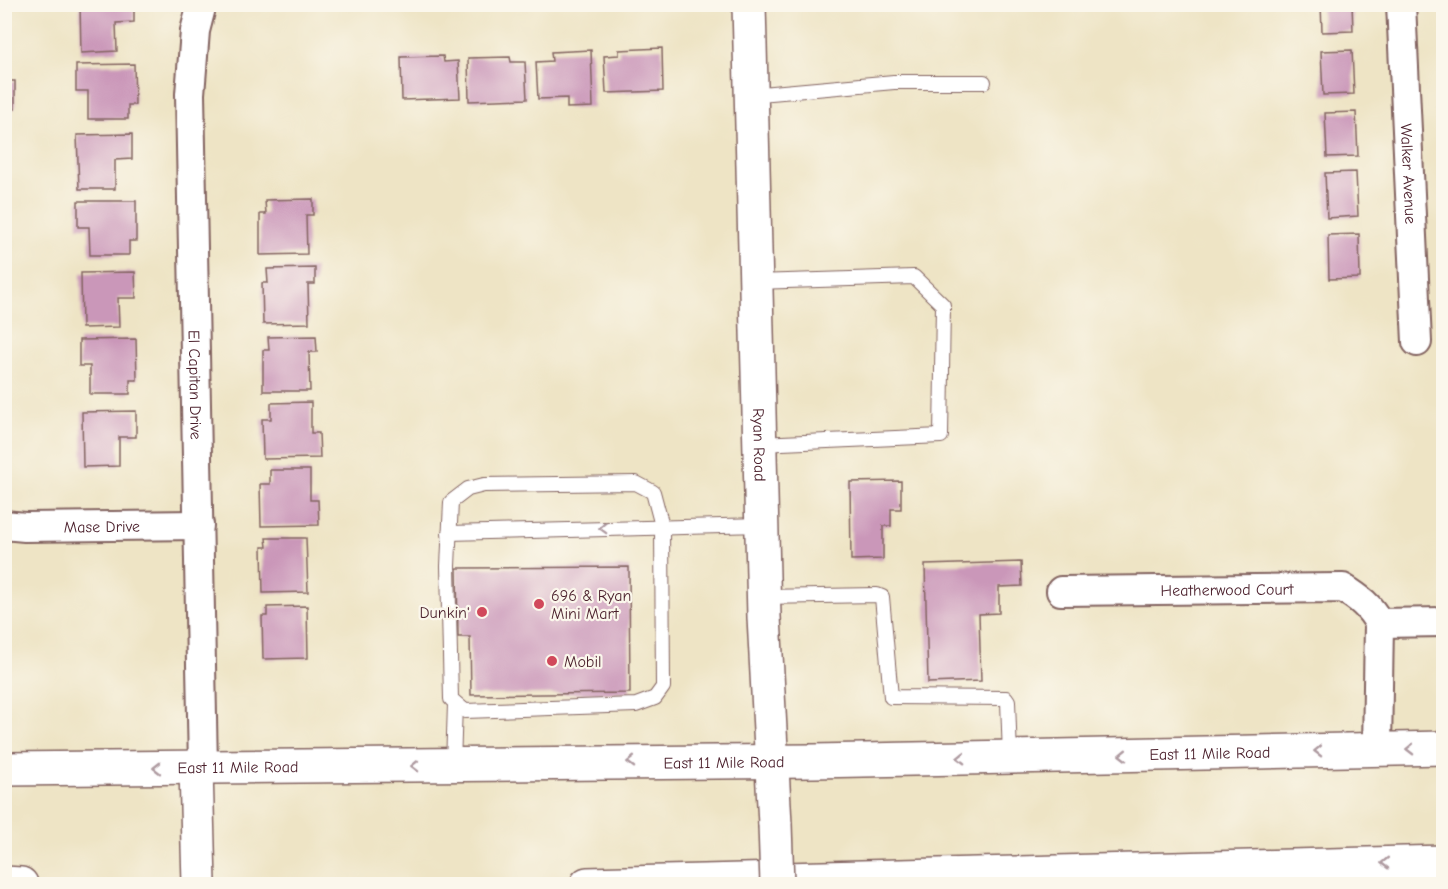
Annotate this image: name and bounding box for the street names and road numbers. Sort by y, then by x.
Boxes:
street label: Walker Avenue [1397,123,1419,224]
street label: El Capitan Drive [185,330,205,440]
street label: Ryan Road [749,408,769,482]
street label: Mase Drive [64,518,140,537]
street label: Heatherwood Court [1160,581,1294,600]
street label: East 11 Mile Road [1149,744,1271,764]
street label: East 11 Mile Road [663,753,785,772]
street label: East 11 Mile Road [177,758,299,777]

